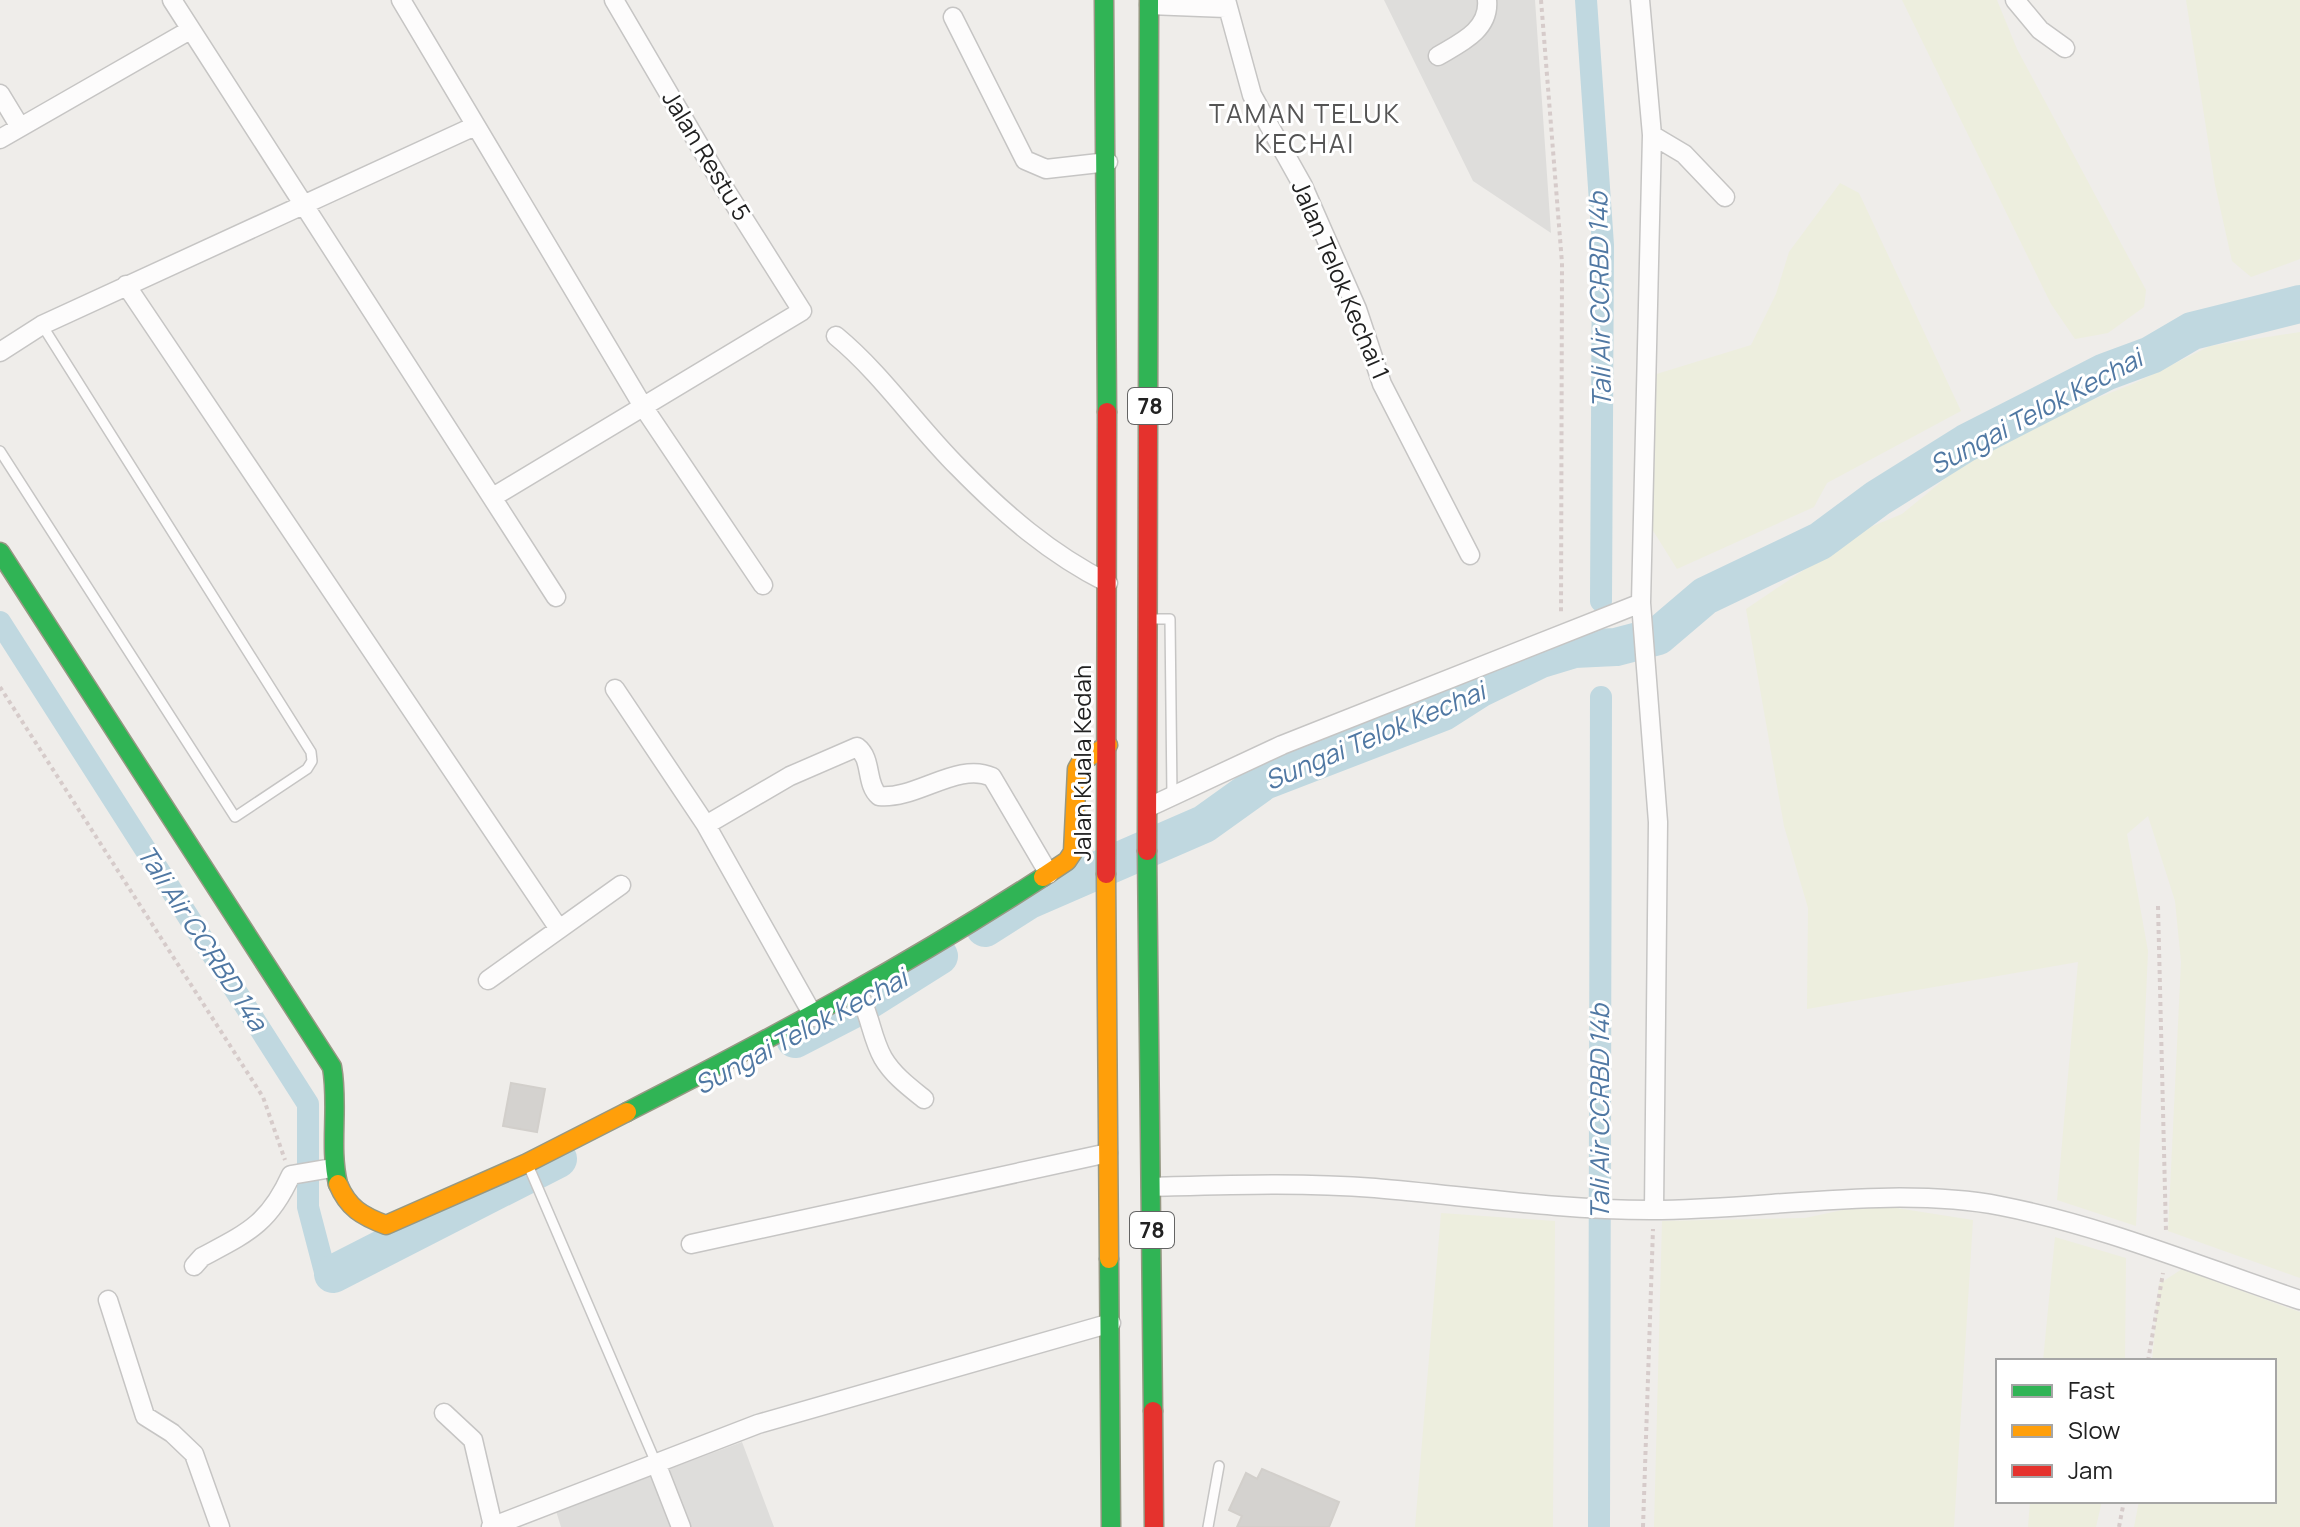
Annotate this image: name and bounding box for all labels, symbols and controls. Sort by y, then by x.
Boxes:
street label: Jalan Restu 5 [655,84,759,227]
district label: TAMAN TELUK KECHAI [1209,95,1401,161]
street label: Jalan Telok Kechai 1 [1285,175,1398,384]
water label: Tali Air CCRBD 14b [1579,190,1619,408]
water label: Sungai Telok Kechai [1923,338,2151,482]
road number: 78 [1128,388,1172,424]
street label: Jalan Kuala Kedah [1065,665,1098,861]
water label: Sungai Telok Kechai [1259,671,1493,798]
water label: Tali Air CCRBD 14a [129,838,277,1039]
water label: Sungai Telok Kechai [688,958,916,1102]
water label: Tali Air CCRBD 14b [1581,1003,1617,1220]
road number: 78 [1130,1212,1174,1248]
legend [1996,1359,2276,1503]
text: Fast [2068,1373,2115,1406]
text: Slow [2068,1413,2121,1446]
text: Jam [2068,1453,2113,1486]

